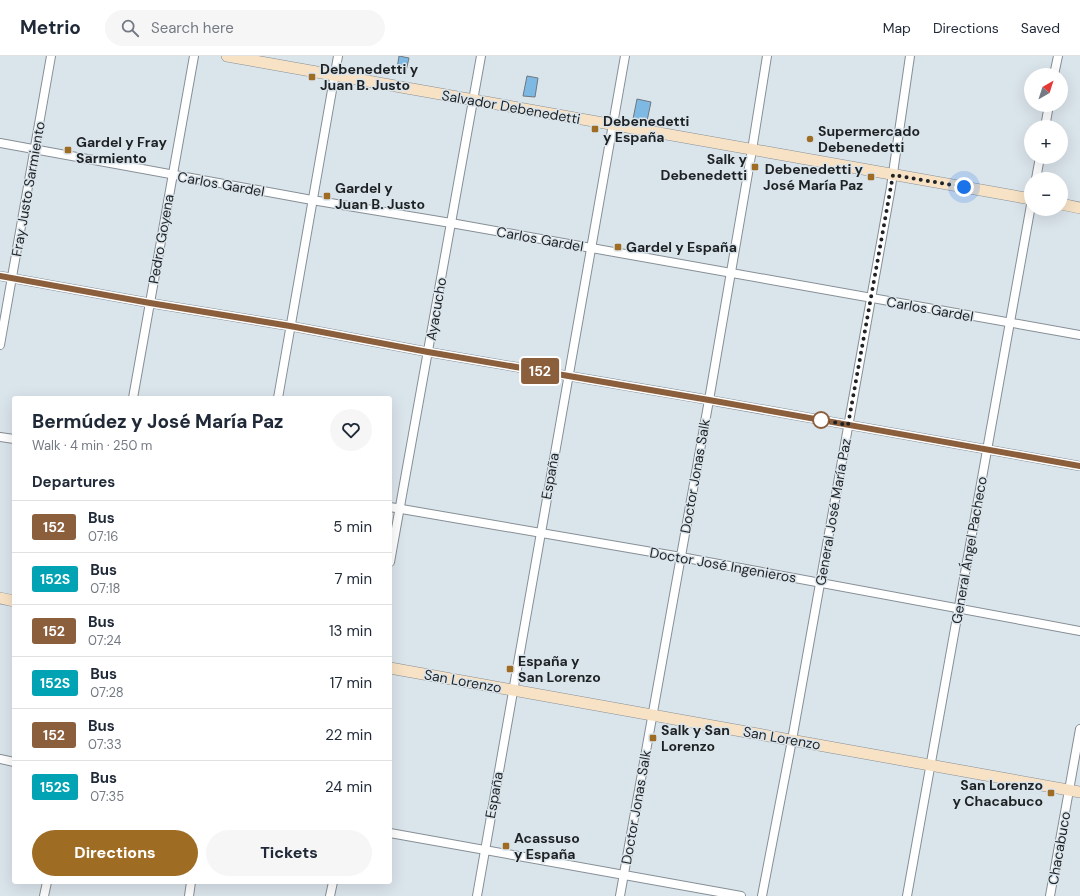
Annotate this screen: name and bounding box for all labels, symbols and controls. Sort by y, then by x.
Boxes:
search box [105,10,385,46]
text: Metrio [20,15,81,40]
icon: search [119,17,141,39]
text: Search here [151,18,234,38]
text: Map [883,19,911,37]
text: Directions [933,19,999,37]
text: Saved [1021,19,1060,37]
place label: Debenedetti y Juan B. Justo [320,60,419,94]
north arrow [1024,68,1068,112]
map controls [1024,68,1068,216]
marker: Debenedetti y Juan B. Justo [307,72,317,82]
street label: Salvador Debenedetti [440,86,582,128]
place label: Debenedetti y España [603,112,690,146]
street label: Fray Justo Sarmiento [7,120,49,258]
button: + [1024,120,1068,164]
place label: Supermercado Debenedetti [818,122,920,156]
marker: Debenedetti y España [590,124,600,134]
place label: Gardel y Fray Sarmiento [76,133,168,167]
marker: Supermercado Debenedetti [805,134,815,144]
marker: Gardel y Fray Sarmiento [63,145,73,155]
place label: Salk y Debenedetti [661,150,748,184]
place label: Debenedetti y José María Paz [763,160,864,194]
marker: Salk y Debenedetti [750,162,760,172]
street label: Carlos Gardel [176,167,266,201]
marker: Debenedetti y José María Paz [866,172,876,182]
button: − [1024,172,1068,216]
your location [954,177,974,197]
place label: Gardel y Juan B. Justo [335,179,425,213]
marker: Gardel y Juan B. Justo [322,191,332,201]
street label: Pedro Goyena [144,193,178,285]
street label: Carlos Gardel [495,222,585,256]
place label: Gardel y España [626,238,737,256]
marker: Gardel y España [613,242,623,252]
street label: Ayacucho [422,276,450,342]
street label: Carlos Gardel [885,292,975,326]
line badge: 152 [517,358,563,384]
text: 152 [529,362,551,380]
text: Bermúdez y José María Paz [32,409,284,434]
button: heart [330,409,372,451]
unlabelled marker [812,411,830,429]
street label: Doctor Jonas Salk [676,417,714,535]
text: Walk · 4 min · 250 m [32,437,152,454]
street label: General José María Paz [811,437,855,587]
street label: España [537,451,563,501]
text: Departures [32,472,115,492]
street label: General Ángel Pacheco [947,475,991,625]
text: Bus [88,508,115,528]
text: 5 min [333,517,372,537]
text: 152 [43,518,65,536]
text: 07:16 [88,528,119,545]
street label: Doctor José Ingenieros [648,543,798,587]
text: Bus [90,560,117,580]
text: 7 min [334,569,372,589]
text: 152S [40,570,70,588]
text: 07:18 [90,580,121,597]
text: Bus [88,612,115,632]
text: 13 min [329,621,372,641]
text: 152 [43,622,65,640]
text: 07:24 [88,632,121,649]
place label: España y San Lorenzo [518,652,601,686]
text: Bus [90,664,117,684]
marker: España y San Lorenzo [505,664,515,674]
street label: San Lorenzo [423,665,503,697]
text: 17 min [330,673,372,693]
text: 152S [40,674,70,692]
text: 07:28 [90,684,124,701]
text: Bus [88,716,115,736]
place label: Salk y San Lorenzo [661,721,730,755]
street label: San Lorenzo [742,722,822,754]
text: 22 min [325,725,372,745]
text: 152 [43,726,65,744]
marker: Salk y San Lorenzo [648,733,658,743]
text: 07:33 [88,736,122,753]
street label: Doctor Jonas Salk [617,748,655,866]
text: Bus [90,768,117,788]
street label: España [481,770,507,820]
place label: San Lorenzo y Chacabuco [953,776,1043,810]
text: 24 min [325,777,372,797]
text: 152S [40,778,70,796]
text: 07:35 [90,788,124,805]
marker: San Lorenzo y Chacabuco [1046,788,1056,798]
street label: Chacabuco [1044,810,1074,886]
place label: Acassuso y España [514,829,580,863]
button: Directions [32,830,198,876]
button: Tickets [206,830,372,876]
marker: Acassuso y España [501,841,511,851]

